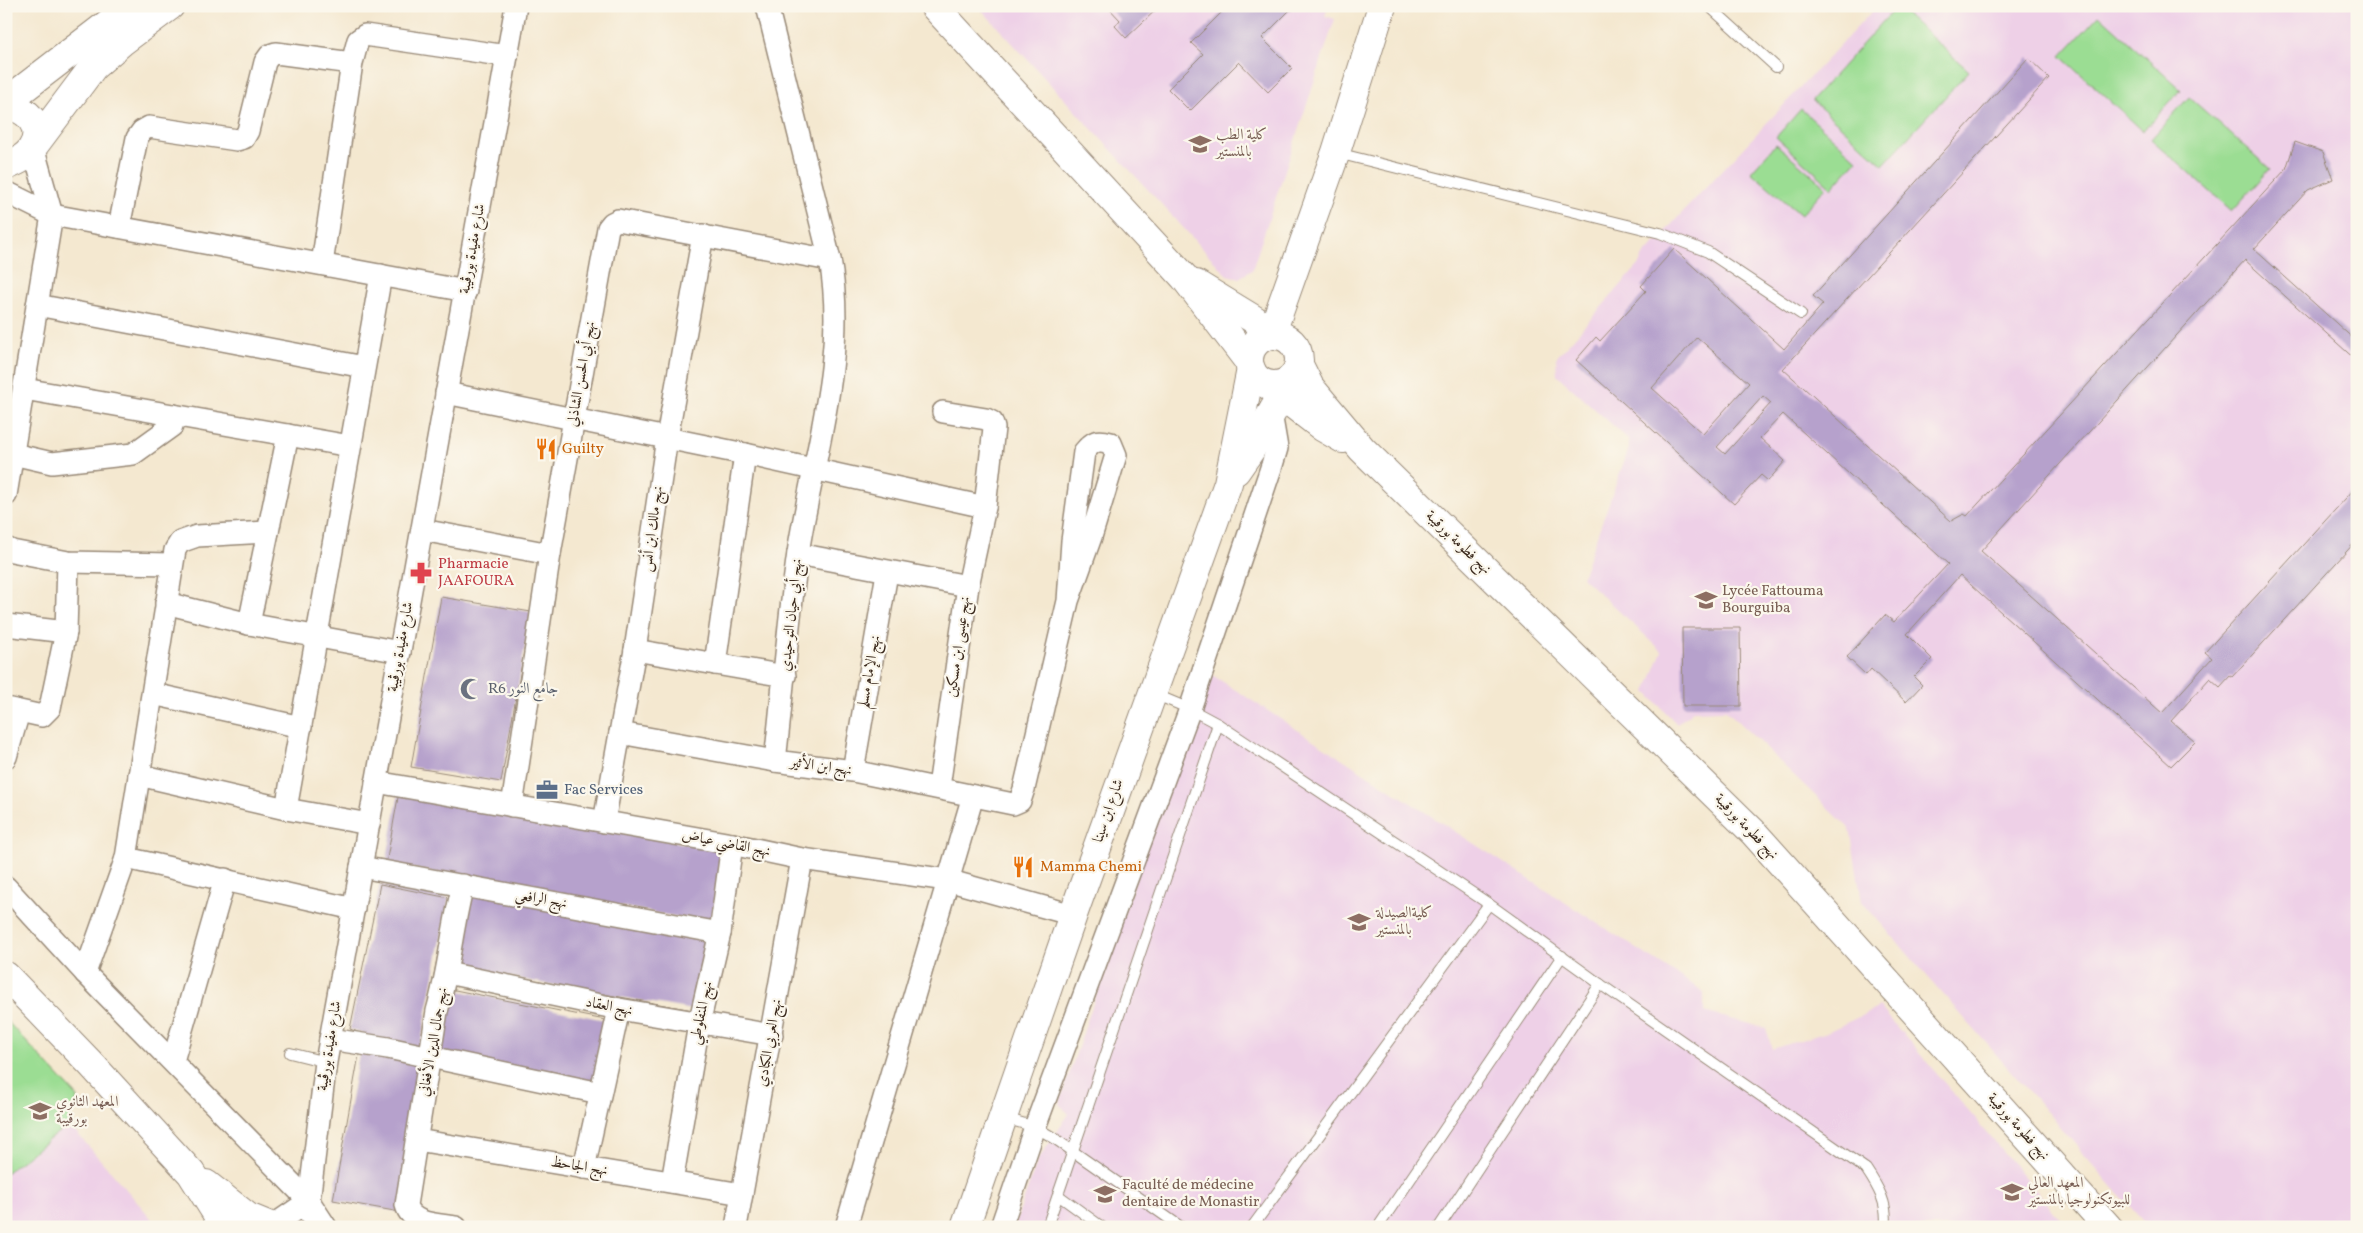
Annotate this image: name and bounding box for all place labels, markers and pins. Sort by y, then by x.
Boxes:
place label: كلية الطب بالمنستير [1214,125,1267,163]
school or university icon: كلية الطب بالمنستير [1187,131,1213,157]
restaurant icon: Guilty [533,436,559,462]
place label: Guilty [562,439,604,460]
place label: Pharmacie JAAFOURA [438,554,515,592]
pharmacy icon: Pharmacie JAAFOURA [408,560,434,586]
place label: Lycée Fattouma Bourguiba [1722,581,1824,619]
school or university icon: Lycée Fattouma Bourguiba [1693,587,1719,613]
mosque icon: R6 جامع النور [458,676,484,702]
place label: R6 جامع النور [488,679,558,702]
office icon: Fac Services [534,777,560,803]
place label: Fac Services [564,780,643,801]
restaurant icon: Mamma Chemi [1010,854,1036,880]
place label: Mamma Chemi [1040,857,1142,878]
place label: كليةالصيدلة بالمنستير [1374,903,1433,941]
school or university icon: كليةالصيدلة بالمنستير [1346,909,1372,935]
place label: المعهد الثانوي بورقيبة [56,1092,118,1130]
school or university icon: المعهد الثانوي بورقيبة [27,1098,53,1124]
place label: المعهد العالي للبيوتكنولوجيا بالمنستير [2026,1173,2130,1211]
place label: Faculté de médecine dentaire de Monastir [1122,1175,1259,1213]
school or university icon: المعهد العالي للبيوتكنولوجيا بالمنستير [1999,1179,2025,1205]
school or university icon: Faculté de médecine dentaire de Monastir [1092,1181,1118,1207]

